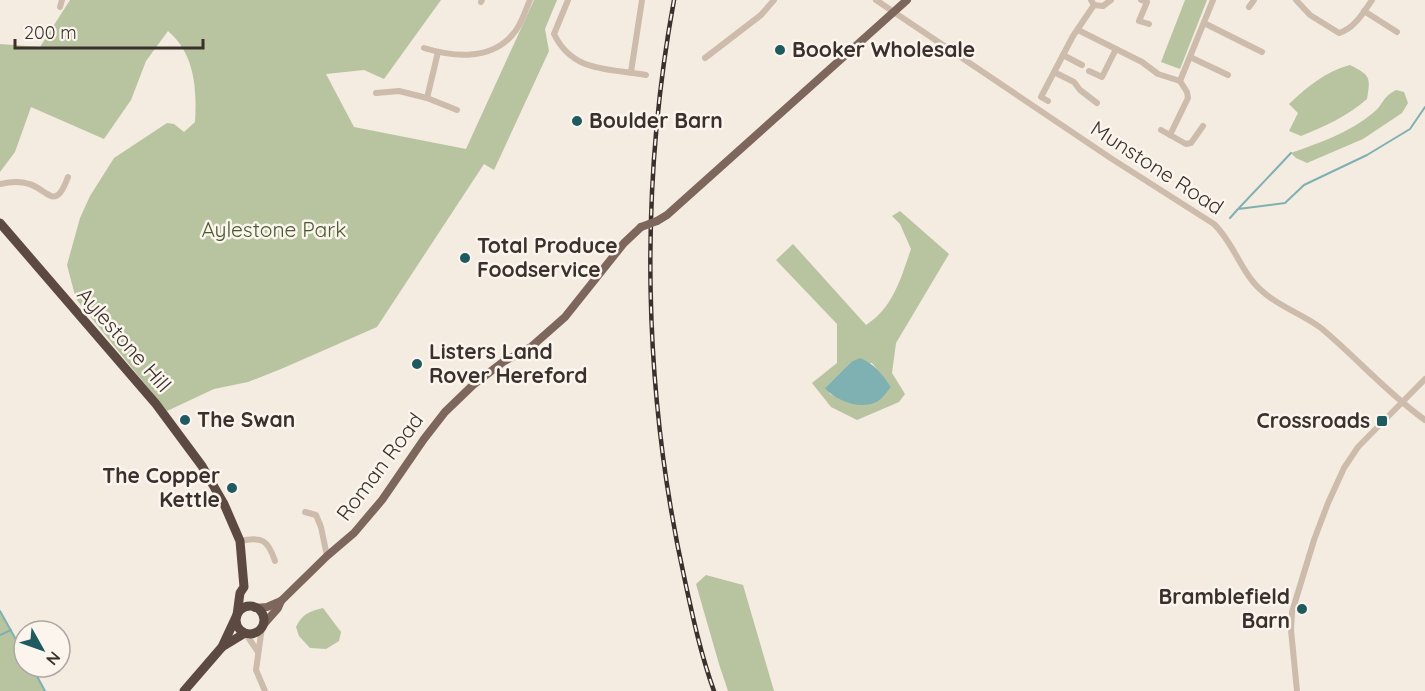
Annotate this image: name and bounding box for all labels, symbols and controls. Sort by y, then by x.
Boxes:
scale bar [15,12,202,50]
text: 200 m [24,21,77,44]
place label: Booker Wholesale [792,36,975,62]
marker: Booker Wholesale [773,43,787,57]
place label: Boulder Barn [589,107,723,133]
marker: Boulder Barn [570,114,584,128]
street label: Munstone Road [1086,115,1229,220]
park label: Aylestone Park [201,216,347,242]
place label: Total Produce Foodservice [477,232,618,282]
marker: Total Produce Foodservice [458,251,472,265]
street label: Aylestone Hill [72,282,177,397]
place label: Listers Land Rover Hereford [429,338,587,388]
marker: Listers Land Rover Hereford [410,357,424,371]
place label: The Swan [197,406,295,432]
street label: Roman Road [330,407,428,526]
place label: Crossroads [1257,407,1370,433]
marker: The Swan [178,413,192,427]
marker: Crossroads [1375,414,1389,428]
place label: The Copper Kettle [102,462,220,512]
marker: The Copper Kettle [225,481,239,495]
place label: Bramblefield Barn [1159,583,1290,633]
marker: Bramblefield Barn [1295,602,1309,616]
north arrow [12,619,72,679]
text: N [42,648,65,670]

